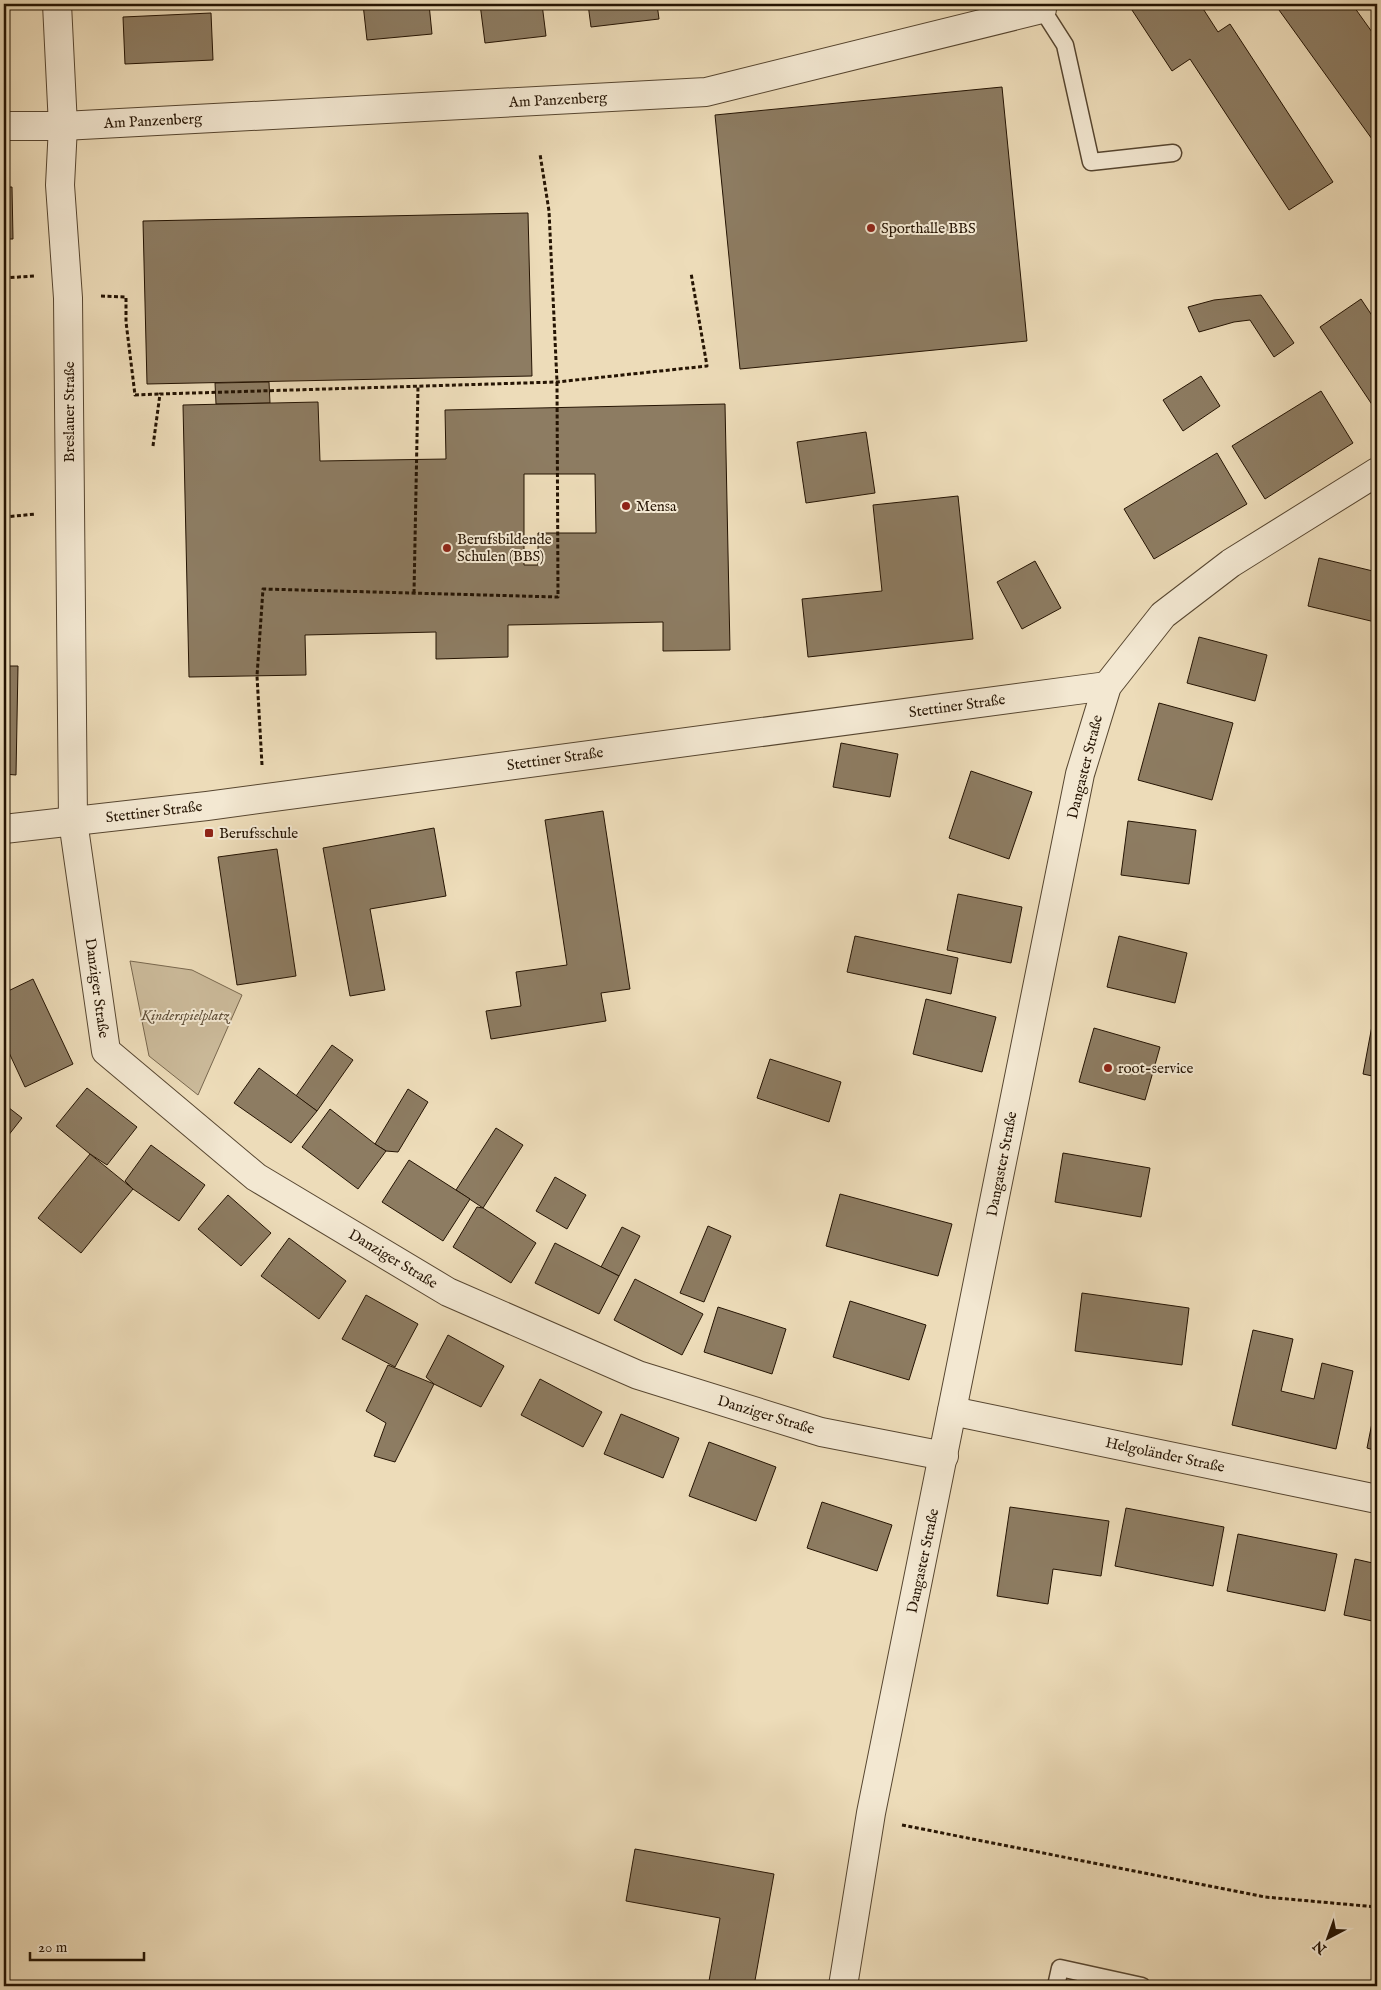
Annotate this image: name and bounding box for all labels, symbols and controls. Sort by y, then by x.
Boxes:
street label: Am Panzenberg [507,88,608,112]
street label: Am Panzenberg [102,109,203,133]
place label: Sporthalle BBS [881,219,976,238]
marker: Sporthalle BBS [865,222,877,234]
street label: Breslauer Straße [60,361,79,463]
place label: Mensa [636,497,677,516]
marker: Mensa [620,500,632,512]
place label: Berufsbildende Schulen (BBS) [457,530,552,566]
marker: Berufsbildende Schulen (BBS) [441,542,453,554]
street label: Stettiner Straße [908,690,1007,722]
street label: Dangaster Straße [1063,713,1107,821]
street label: Stettiner Straße [506,743,605,775]
street label: Stettiner Straße [105,797,203,827]
place label: Berufsschule [219,824,298,843]
marker: Berufsschule [203,827,215,839]
street label: Danziger Straße [81,937,113,1039]
park label: Kinderspielplatz [140,1006,230,1025]
place label: root-service [1118,1059,1194,1078]
marker: root-service [1102,1062,1114,1074]
street label: Dangaster Straße [982,1110,1022,1218]
street label: Danziger Straße [345,1225,441,1293]
street label: Danziger Straße [715,1391,817,1439]
street label: Helgoländer Straße [1104,1433,1226,1477]
street label: Dangaster Straße [903,1507,943,1615]
north arrow [1304,1912,1354,1962]
scale bar [30,1930,144,1962]
text: N [1310,1936,1331,1958]
text: 20 m [38,1938,68,1957]

